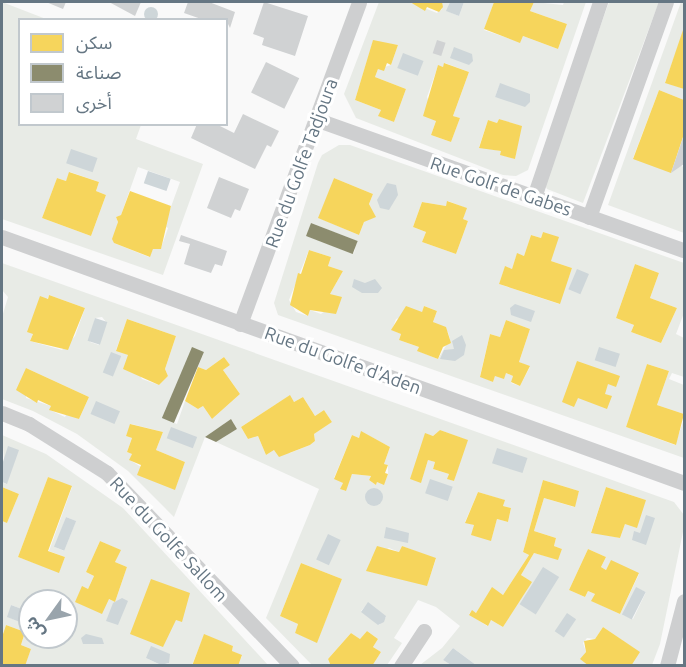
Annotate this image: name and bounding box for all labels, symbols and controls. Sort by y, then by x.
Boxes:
legend [18,18,228,126]
text: سكن [76,32,112,52]
text: صناعة [76,62,121,82]
street label: Rue du Golfe Tadjoura [260,75,342,251]
text: أخرى [76,92,112,112]
street label: Rue Golf de Gabes [428,152,574,220]
street label: Rue du Golfe d'Aden [262,322,424,398]
street label: Rue du Golfe Sallom [106,472,232,606]
north arrow [18,589,78,649]
text: ش [21,614,48,642]

